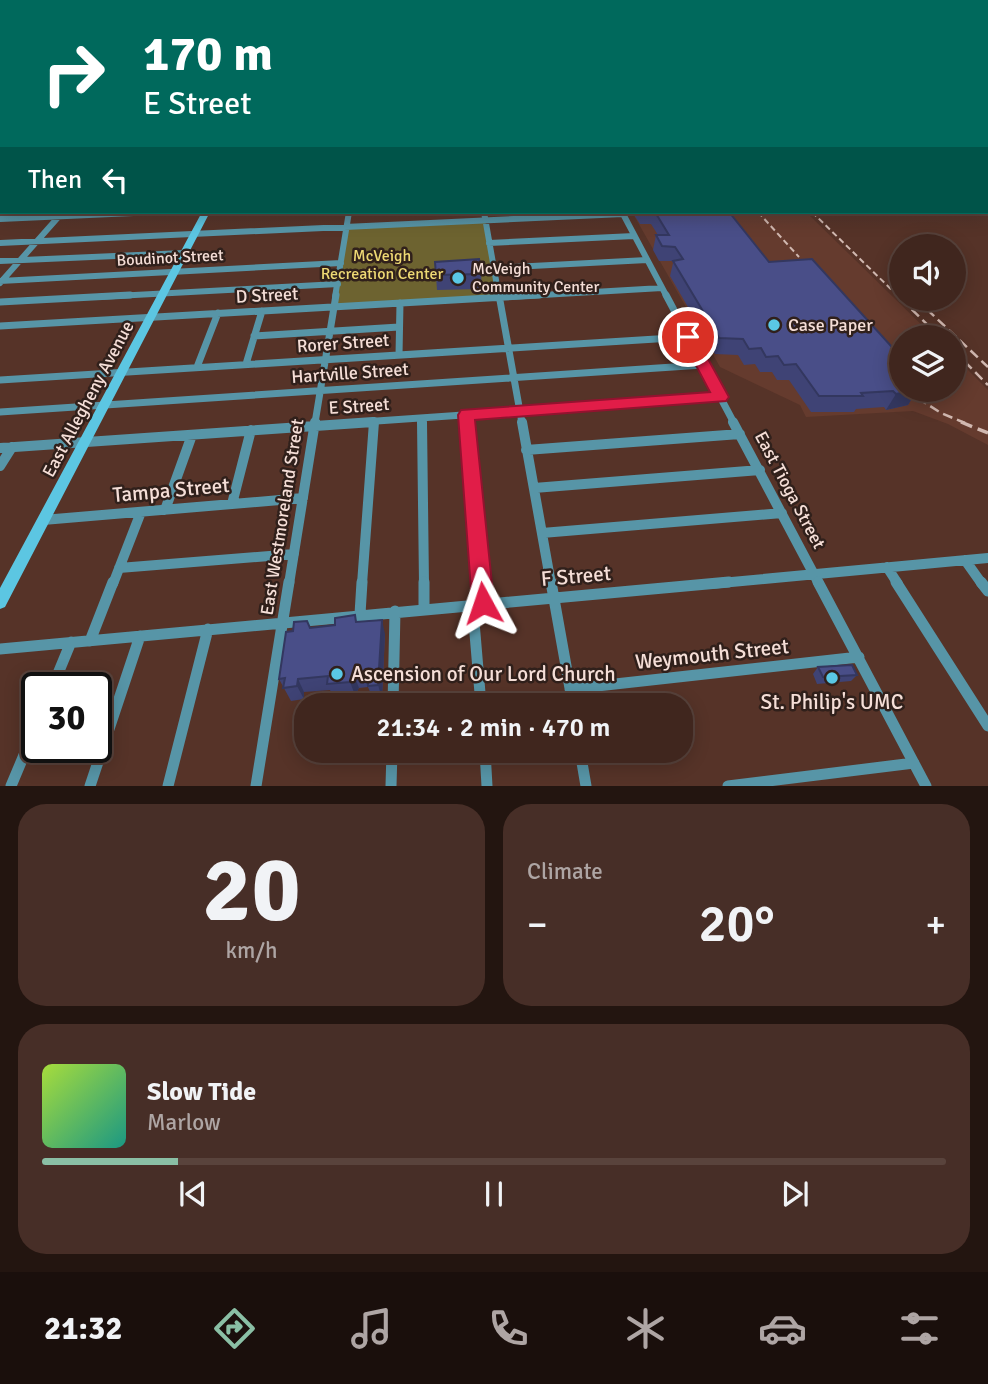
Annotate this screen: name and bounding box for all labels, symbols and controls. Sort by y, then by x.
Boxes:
text: 170 m [143,24,273,84]
icon: right [28,28,119,119]
text: E Street [143,84,252,123]
icon: left [96,161,134,199]
text: Then [28,164,82,196]
map controls [889,234,966,402]
button: sound [889,234,966,311]
street label: Boudinot Street [116,245,224,271]
park label: McVeigh Recreation Center [321,246,443,284]
place label: McVeigh Community Center [472,259,600,297]
marker: McVeigh Community Center [450,270,466,286]
street label: D Street [235,282,299,308]
pin [658,307,718,367]
place label: Case Paper [788,314,873,336]
street label: East Allegheny Avenue [37,317,139,481]
marker: Case Paper [766,317,782,333]
icon: arrive [669,318,707,356]
button: layers [889,325,966,402]
street label: Rorer Street [296,329,390,357]
street label: Hartville Street [291,358,409,388]
street label: E Street [328,393,390,419]
street label: East Westmoreland Street [256,417,308,617]
street label: East Tioga Street [750,427,830,553]
street label: Tampa Street [111,472,231,508]
street label: F Street [540,560,612,592]
position arrow [446,566,520,640]
street label: Weymouth Street [634,633,790,675]
place label: Ascension of Our Lord Church [351,661,616,687]
marker: Ascension of Our Lord Church [329,666,345,682]
marker: St. Philip's UMC [824,670,840,686]
speed limit sign: 30 [21,672,112,763]
place label: St. Philip's UMC [761,689,903,715]
text: 21:34 · 2 min · 470 m [377,712,610,744]
text: 20 [202,834,301,947]
text: Climate [527,857,603,886]
text: 20° [698,892,775,956]
text: − [527,901,548,948]
text: + [925,901,946,948]
text: km/h [225,936,278,965]
text: Slow Tide [147,1076,256,1108]
text: Marlow [147,1108,221,1137]
icon: previous [174,1175,212,1213]
icon: pause [475,1175,513,1213]
icon: next [776,1175,814,1213]
icon: directions [210,1304,259,1353]
icon: music [347,1304,396,1353]
icon: phone [484,1304,533,1353]
icon: climate [621,1304,670,1353]
icon: car [758,1304,807,1353]
icon: filters [895,1304,944,1353]
text: 21:32 [44,1309,123,1348]

